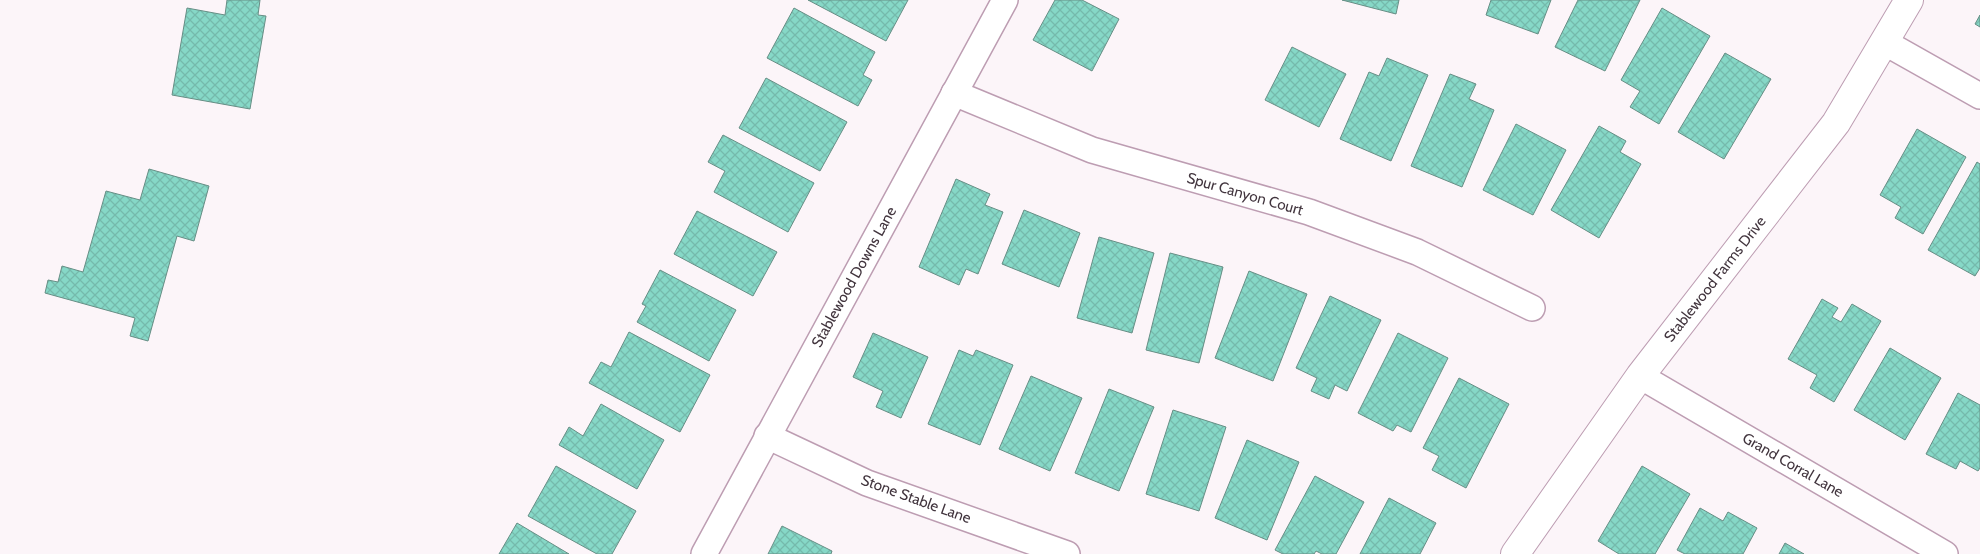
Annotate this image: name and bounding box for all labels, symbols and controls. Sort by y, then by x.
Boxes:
street label: Spur Canyon Court [1185,169,1305,219]
street label: Stablewood Downs Lane [808,203,900,350]
street label: Stablewood Farms Drive [1660,212,1770,345]
street label: Grand Corral Lane [1739,429,1847,501]
street label: Stone Stable Lane [859,471,974,527]

